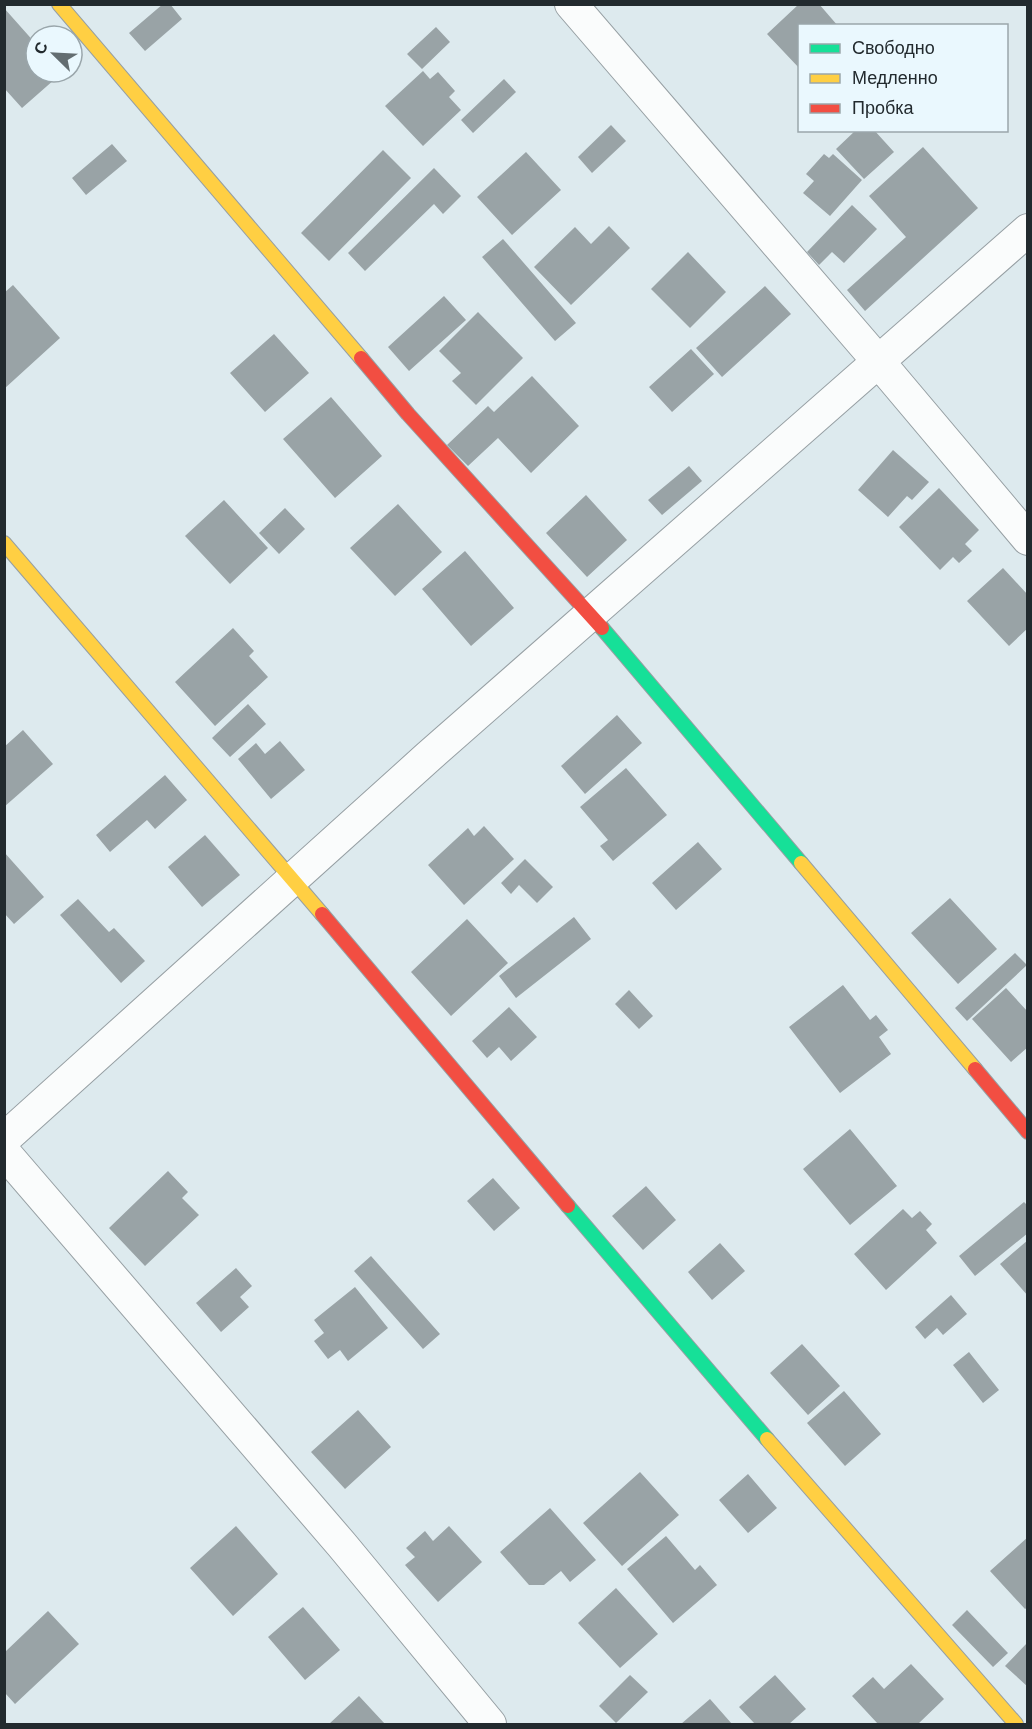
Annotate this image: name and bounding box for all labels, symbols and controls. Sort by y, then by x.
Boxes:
north arrow [24,24,84,84]
legend [798,24,1008,132]
text: Свободно [852,36,935,58]
text: С [29,38,51,57]
text: Медленно [852,66,938,88]
text: Пробка [852,96,915,118]

